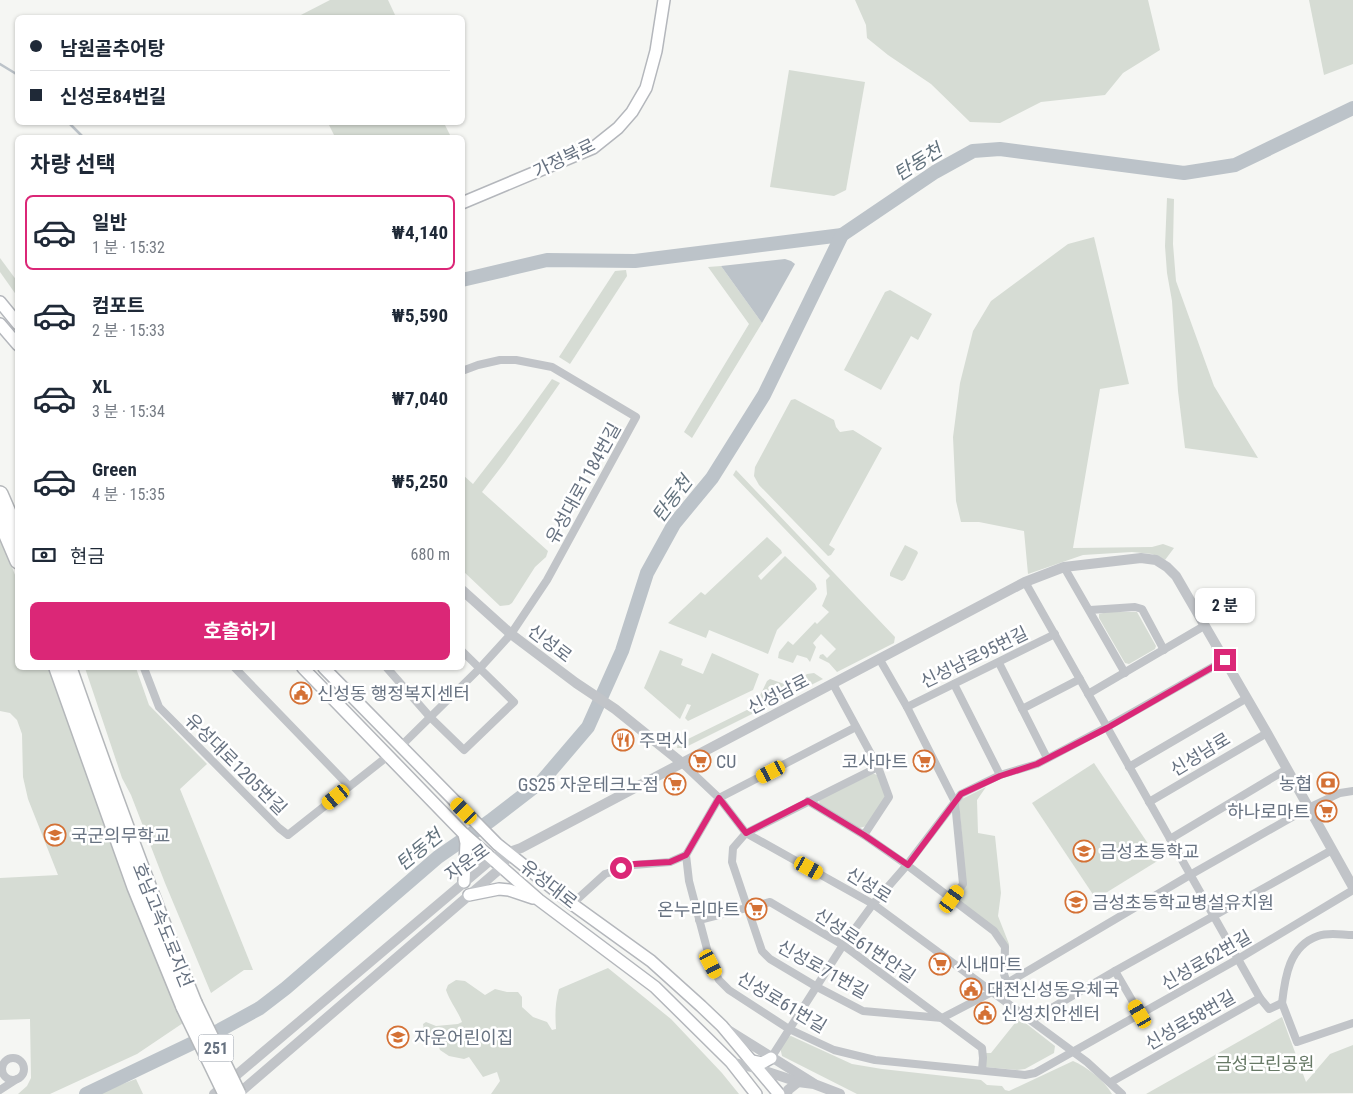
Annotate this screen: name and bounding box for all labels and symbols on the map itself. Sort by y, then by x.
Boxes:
street label: 가정북로 [530,134,598,182]
water label: 탄동천 [890,138,948,186]
street label: 유성대로1184번길 [541,419,625,547]
water label: 탄동천 [647,470,698,527]
callout: 2 분 [1195,588,1255,622]
street label: 신성로 [524,620,576,666]
street label: 신성남로95번길 [917,622,1031,692]
route end [1214,649,1236,671]
street label: 신성남로 [744,670,812,718]
public building icon: 신성동 행정복지센터 [289,681,313,705]
place label: 신성동 행정복지센터 [317,683,470,704]
street label: 유성대로1205번길 [181,709,291,819]
restaurant icon: 주먹시 [611,728,635,752]
street label: 신성남로 [1166,728,1234,780]
place label: 주먹시 [639,730,689,751]
supermarket icon: CU [688,749,712,773]
supermarket icon: 코사마트 [912,749,936,773]
place label: CU [716,751,736,772]
place label: 코사마트 [842,751,908,772]
car [754,759,787,785]
bank icon: 농협 [1316,771,1340,795]
supermarket icon: GS25 자운테크노점 [663,772,687,796]
place label: 농협 [1279,773,1312,794]
place label: GS25 자운테크노점 [518,774,659,795]
car [319,782,352,812]
car [448,795,479,827]
supermarket icon: 하나로마트 [1314,799,1338,823]
place label: 하나로마트 [1227,801,1310,822]
school or university icon: 국군의무학교 [43,823,67,847]
water label: 탄동천 [391,824,448,875]
place label: 국군의무학교 [71,825,170,846]
street label: 자운로 [441,839,493,885]
school or university icon: 금성초등학교 [1072,839,1096,863]
place label: 금성초등학교 [1100,841,1199,862]
car [792,854,825,882]
street label: 유성대로 [516,855,582,913]
route start [610,857,632,879]
street label: 호남고속도로지선 [128,860,198,990]
street label: 신성로 [842,863,896,907]
car [937,882,966,916]
school or university icon: 금성초등학교병설유치원 [1064,890,1088,914]
place label: 금성초등학교병설유치원 [1092,892,1274,913]
supermarket icon: 온누리마트 [744,897,768,921]
place label: 온누리마트 [657,899,740,920]
street label: 신성로61번안길 [811,904,919,986]
street label: 신성로62번길 [1157,926,1255,994]
street label: 신성로71번길 [774,935,872,1003]
car [697,947,724,981]
supermarket icon: 시내마트 [928,952,952,976]
place label: 시내마트 [956,954,1022,975]
street label: 신성로61번길 [733,967,831,1037]
public building icon: 대전신성동우체국 [959,977,983,1001]
place label: 대전신성동우체국 [987,979,1119,1000]
street label: 신성로58번길 [1141,986,1239,1054]
car [1126,997,1153,1031]
public building icon: 신성치안센터 [973,1001,997,1025]
place label: 신성치안센터 [1001,1003,1100,1024]
school or university icon: 자운어린이집 [386,1025,410,1049]
place label: 자운어린이집 [414,1027,513,1048]
road number: 251 [198,1034,234,1062]
park label: 금성근린공원 [1215,1053,1315,1074]

